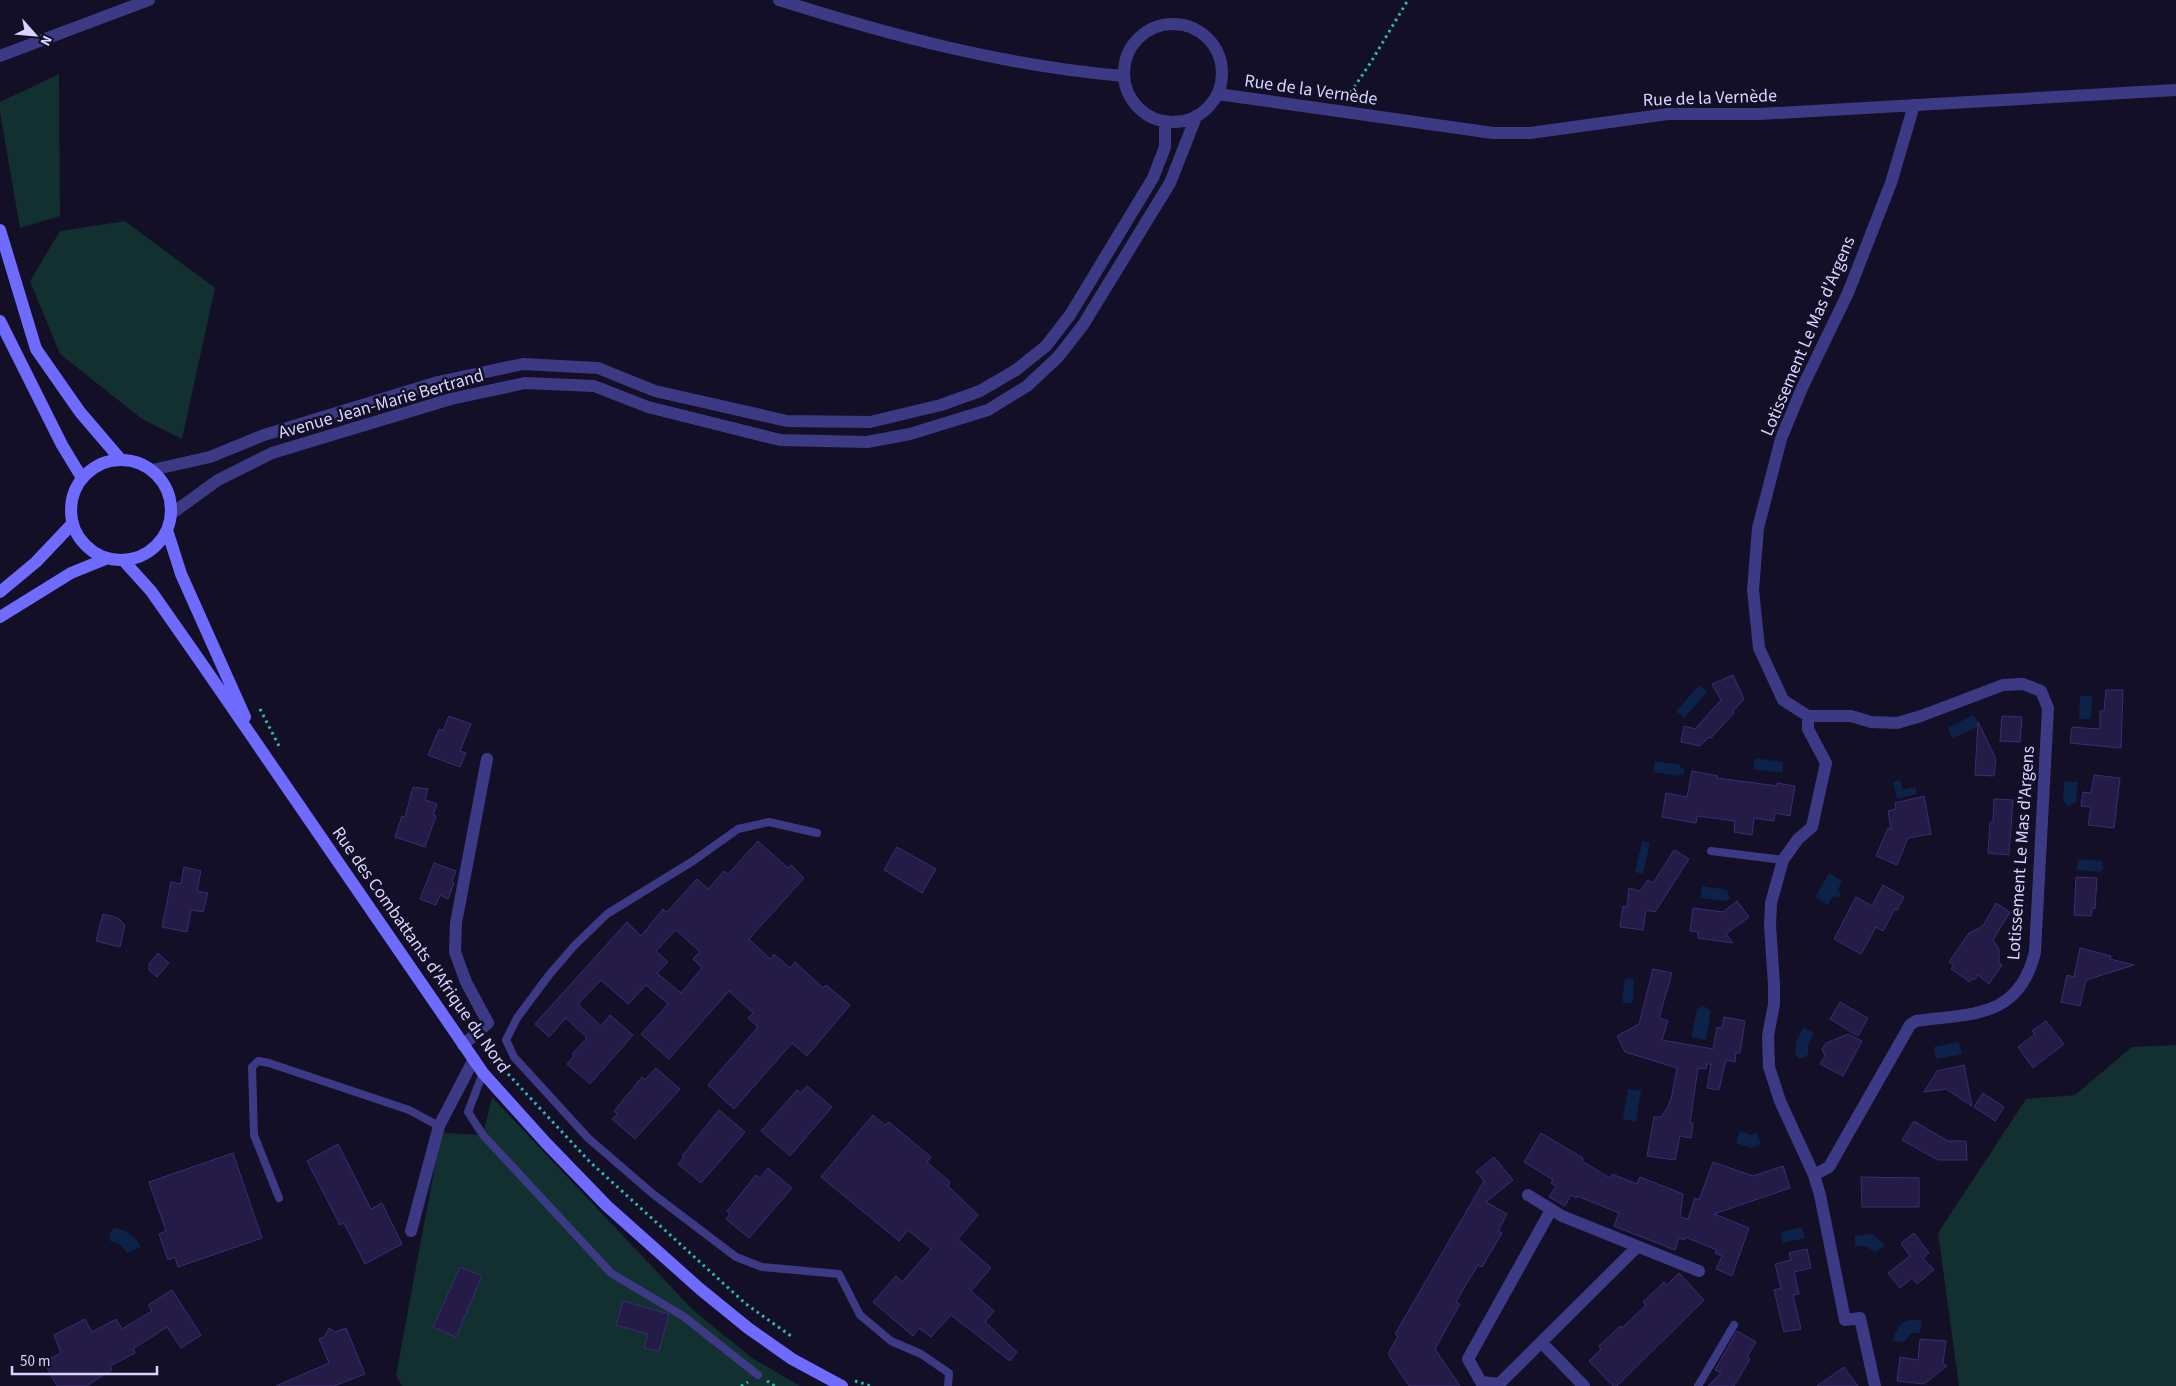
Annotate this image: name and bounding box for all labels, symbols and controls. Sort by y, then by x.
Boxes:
north arrow [10,10,60,60]
text: N [35,32,57,49]
street label: Rue de la Vernède [1243,68,1379,112]
street label: Rue de la Vernède [1642,83,1778,113]
street label: Lotissement Le Mas d'Argens [1755,232,1861,440]
street label: Avenue Jean-Marie Bertrand [275,363,487,445]
street label: Lotissement Le Mas d'Argens [2001,745,2041,961]
street label: Rue des Combattants d'Afrique du Nord [326,822,516,1078]
scale bar [12,1344,158,1376]
text: 50 m [20,1351,50,1372]

